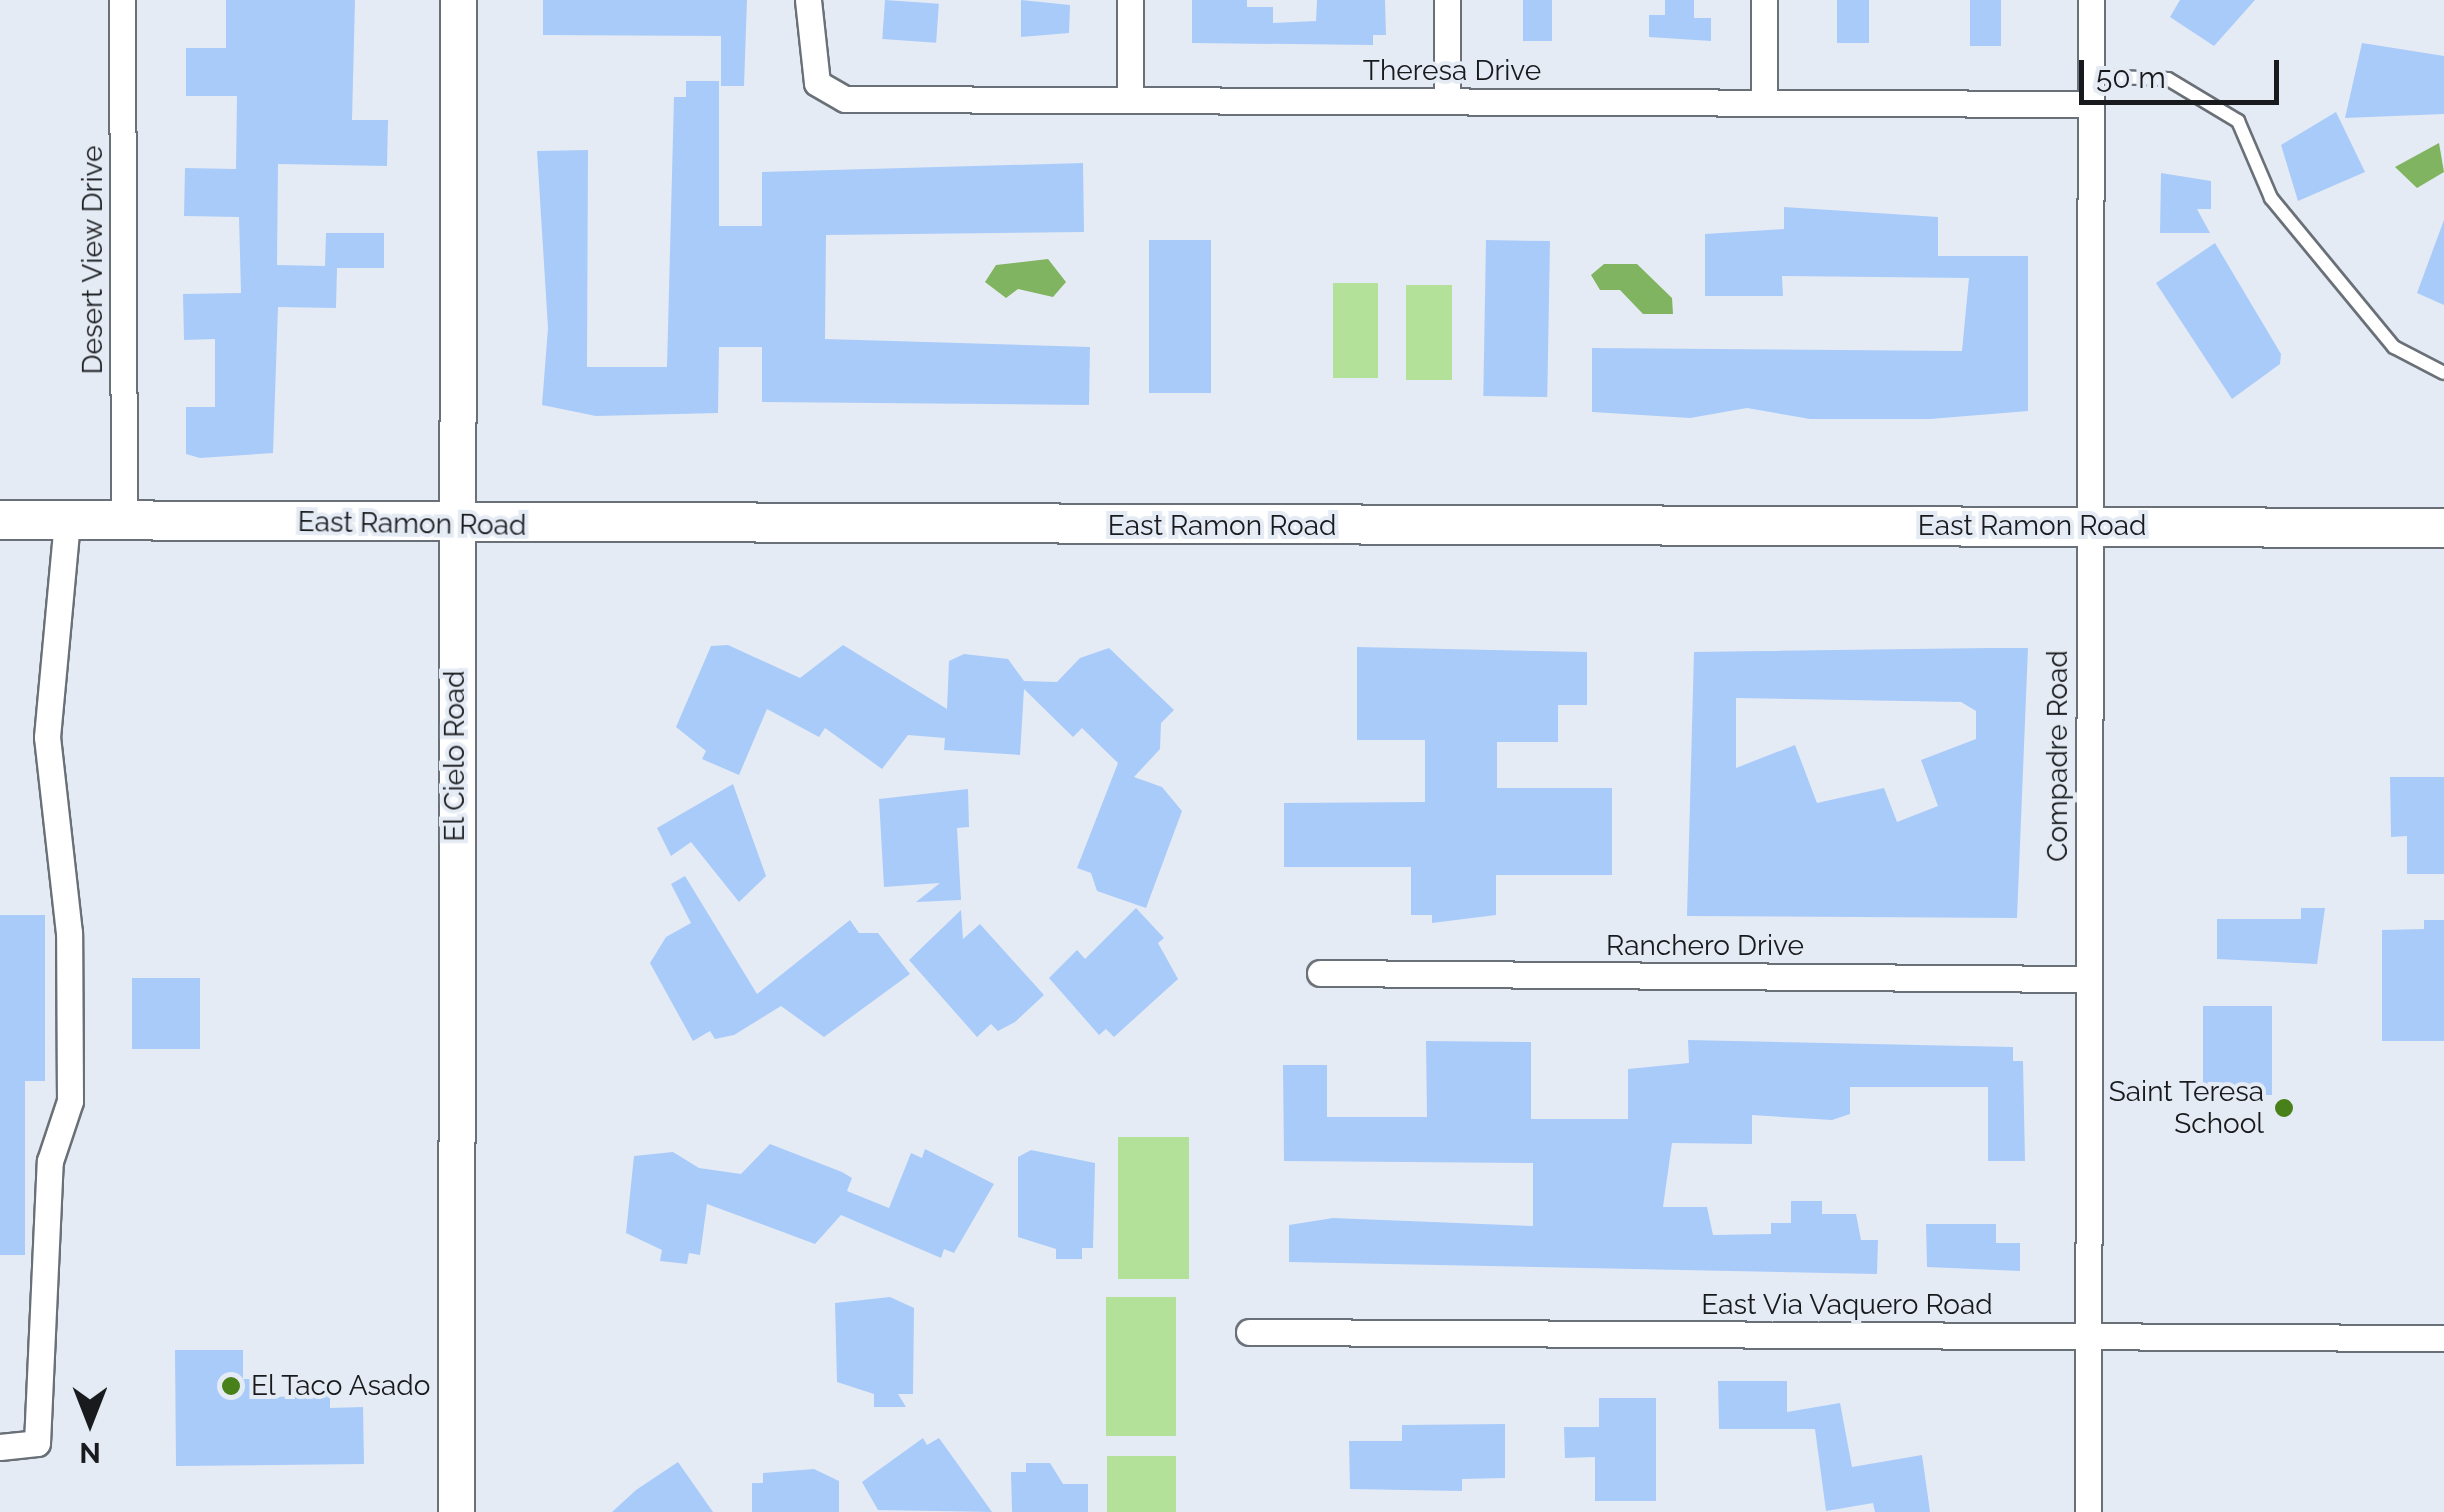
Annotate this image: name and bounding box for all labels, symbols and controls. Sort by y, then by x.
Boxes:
scale bar [2084,40,2284,102]
street label: Theresa Drive [1363,54,1541,88]
text: 50 m [2096,60,2166,95]
street label: Desert View Drive [76,145,110,375]
street label: East Ramon Road [297,505,527,543]
street label: East Ramon Road [1108,509,1336,543]
street label: East Ramon Road [1918,509,2146,543]
street label: Compadre Road [2041,650,2075,862]
street label: El Cielo Road [438,670,472,842]
street label: Ranchero Drive [1606,929,1804,963]
place label: Saint Teresa School [2108,1075,2264,1141]
marker: Saint Teresa School [2273,1097,2295,1119]
street label: East Via Vaquero Road [1700,1288,1994,1322]
place label: El Taco Asado [251,1369,433,1403]
north arrow [40,1372,140,1472]
marker: El Taco Asado [220,1375,242,1397]
text: N [79,1436,101,1469]

